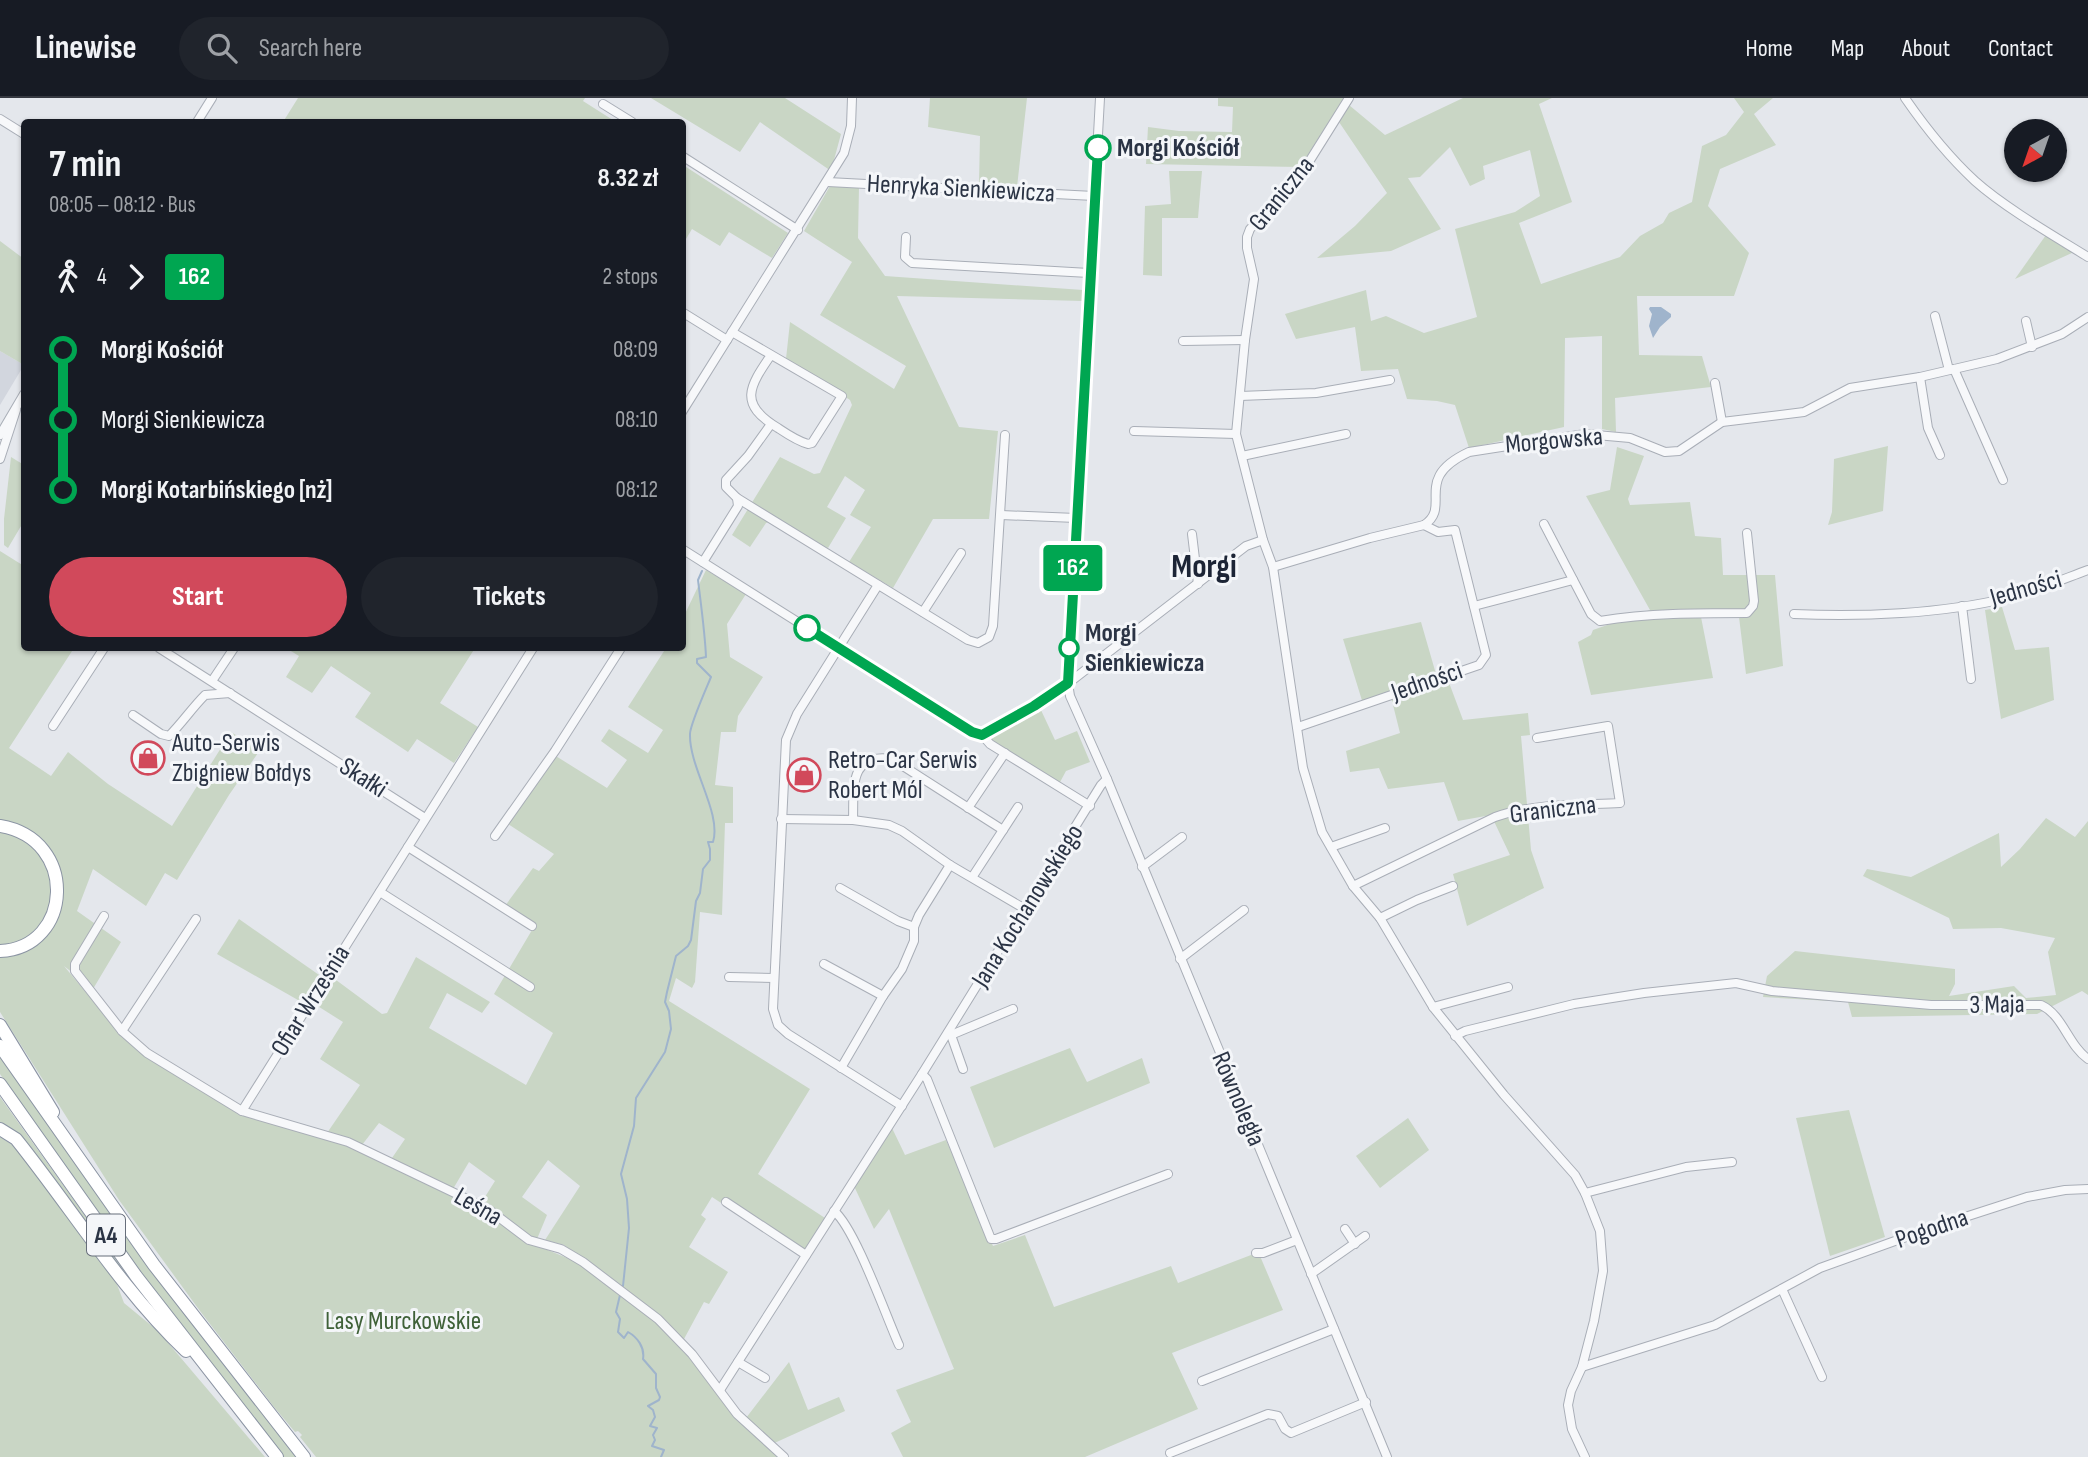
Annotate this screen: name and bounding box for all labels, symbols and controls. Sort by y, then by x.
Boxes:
search box [179,17,669,80]
text: Linewise [35,28,137,68]
icon: search [203,29,241,67]
text: Search here [259,33,362,64]
text: Home [1745,34,1793,63]
text: Map [1831,34,1864,63]
text: About [1902,34,1950,63]
text: Contact [1988,34,2053,63]
north arrow [2004,119,2067,182]
map controls [2004,119,2067,182]
place label: Morgi Kościół [1117,133,1240,164]
marker: Morgi Kościół [1085,135,1111,161]
text: 7 min [49,142,121,187]
street label: Graniczna [1243,151,1321,237]
text: 8.32 zł [597,163,658,194]
street label: Henryka Sienkiewicza [866,169,1056,209]
text: 08:05 – 08:12 · Bus [49,191,196,219]
icon: walk [49,258,87,296]
icon: forward [117,258,155,296]
text: 162 [179,262,210,291]
text: 4 [97,263,107,291]
text: 2 stops [602,263,658,291]
text: Morgi Kościół [101,335,223,366]
text: 08:09 [613,336,658,364]
text: Morgi Sienkiewicza [101,405,265,436]
text: 08:10 [615,406,658,434]
street label: Morgowska [1504,421,1604,461]
text: Morgi Kotarbińskiego [nż] [101,475,332,506]
text: 08:12 [616,476,658,504]
line badge: 162 [1033,545,1113,591]
district label: Morgi [1171,547,1237,587]
text: 162 [1057,553,1089,582]
button: Start [49,557,347,637]
button: Tickets [361,557,658,637]
street label: Jedności [1986,564,2065,614]
unlabelled marker [794,615,820,641]
place label: Morgi Sienkiewicza [1085,618,1204,679]
marker: Morgi Sienkiewicza [1059,638,1079,658]
street label: Jedności [1386,655,1467,709]
place label: Auto-Serwis Zbigniew Bołdys [171,728,311,789]
shop icon: Auto-Serwis Zbigniew Bołdys [129,739,167,777]
place label: Retro-Car Serwis Robert Mól [828,745,977,806]
street label: Skałki [333,751,393,805]
shop icon: Retro-Car Serwis Robert Mól [785,756,823,794]
street label: Graniczna [1508,789,1598,831]
street label: Jana Kochanowskiego [965,819,1090,994]
street label: Ofiar Września [265,940,357,1062]
street label: 3 Maja [1969,989,2025,1021]
street label: Równoległa [1204,1047,1272,1151]
street label: Leśna [448,1181,508,1233]
street label: Pogodna [1892,1202,1972,1256]
road number: A4 [87,1214,125,1255]
park label: Lasy Murckowskie [325,1306,481,1337]

